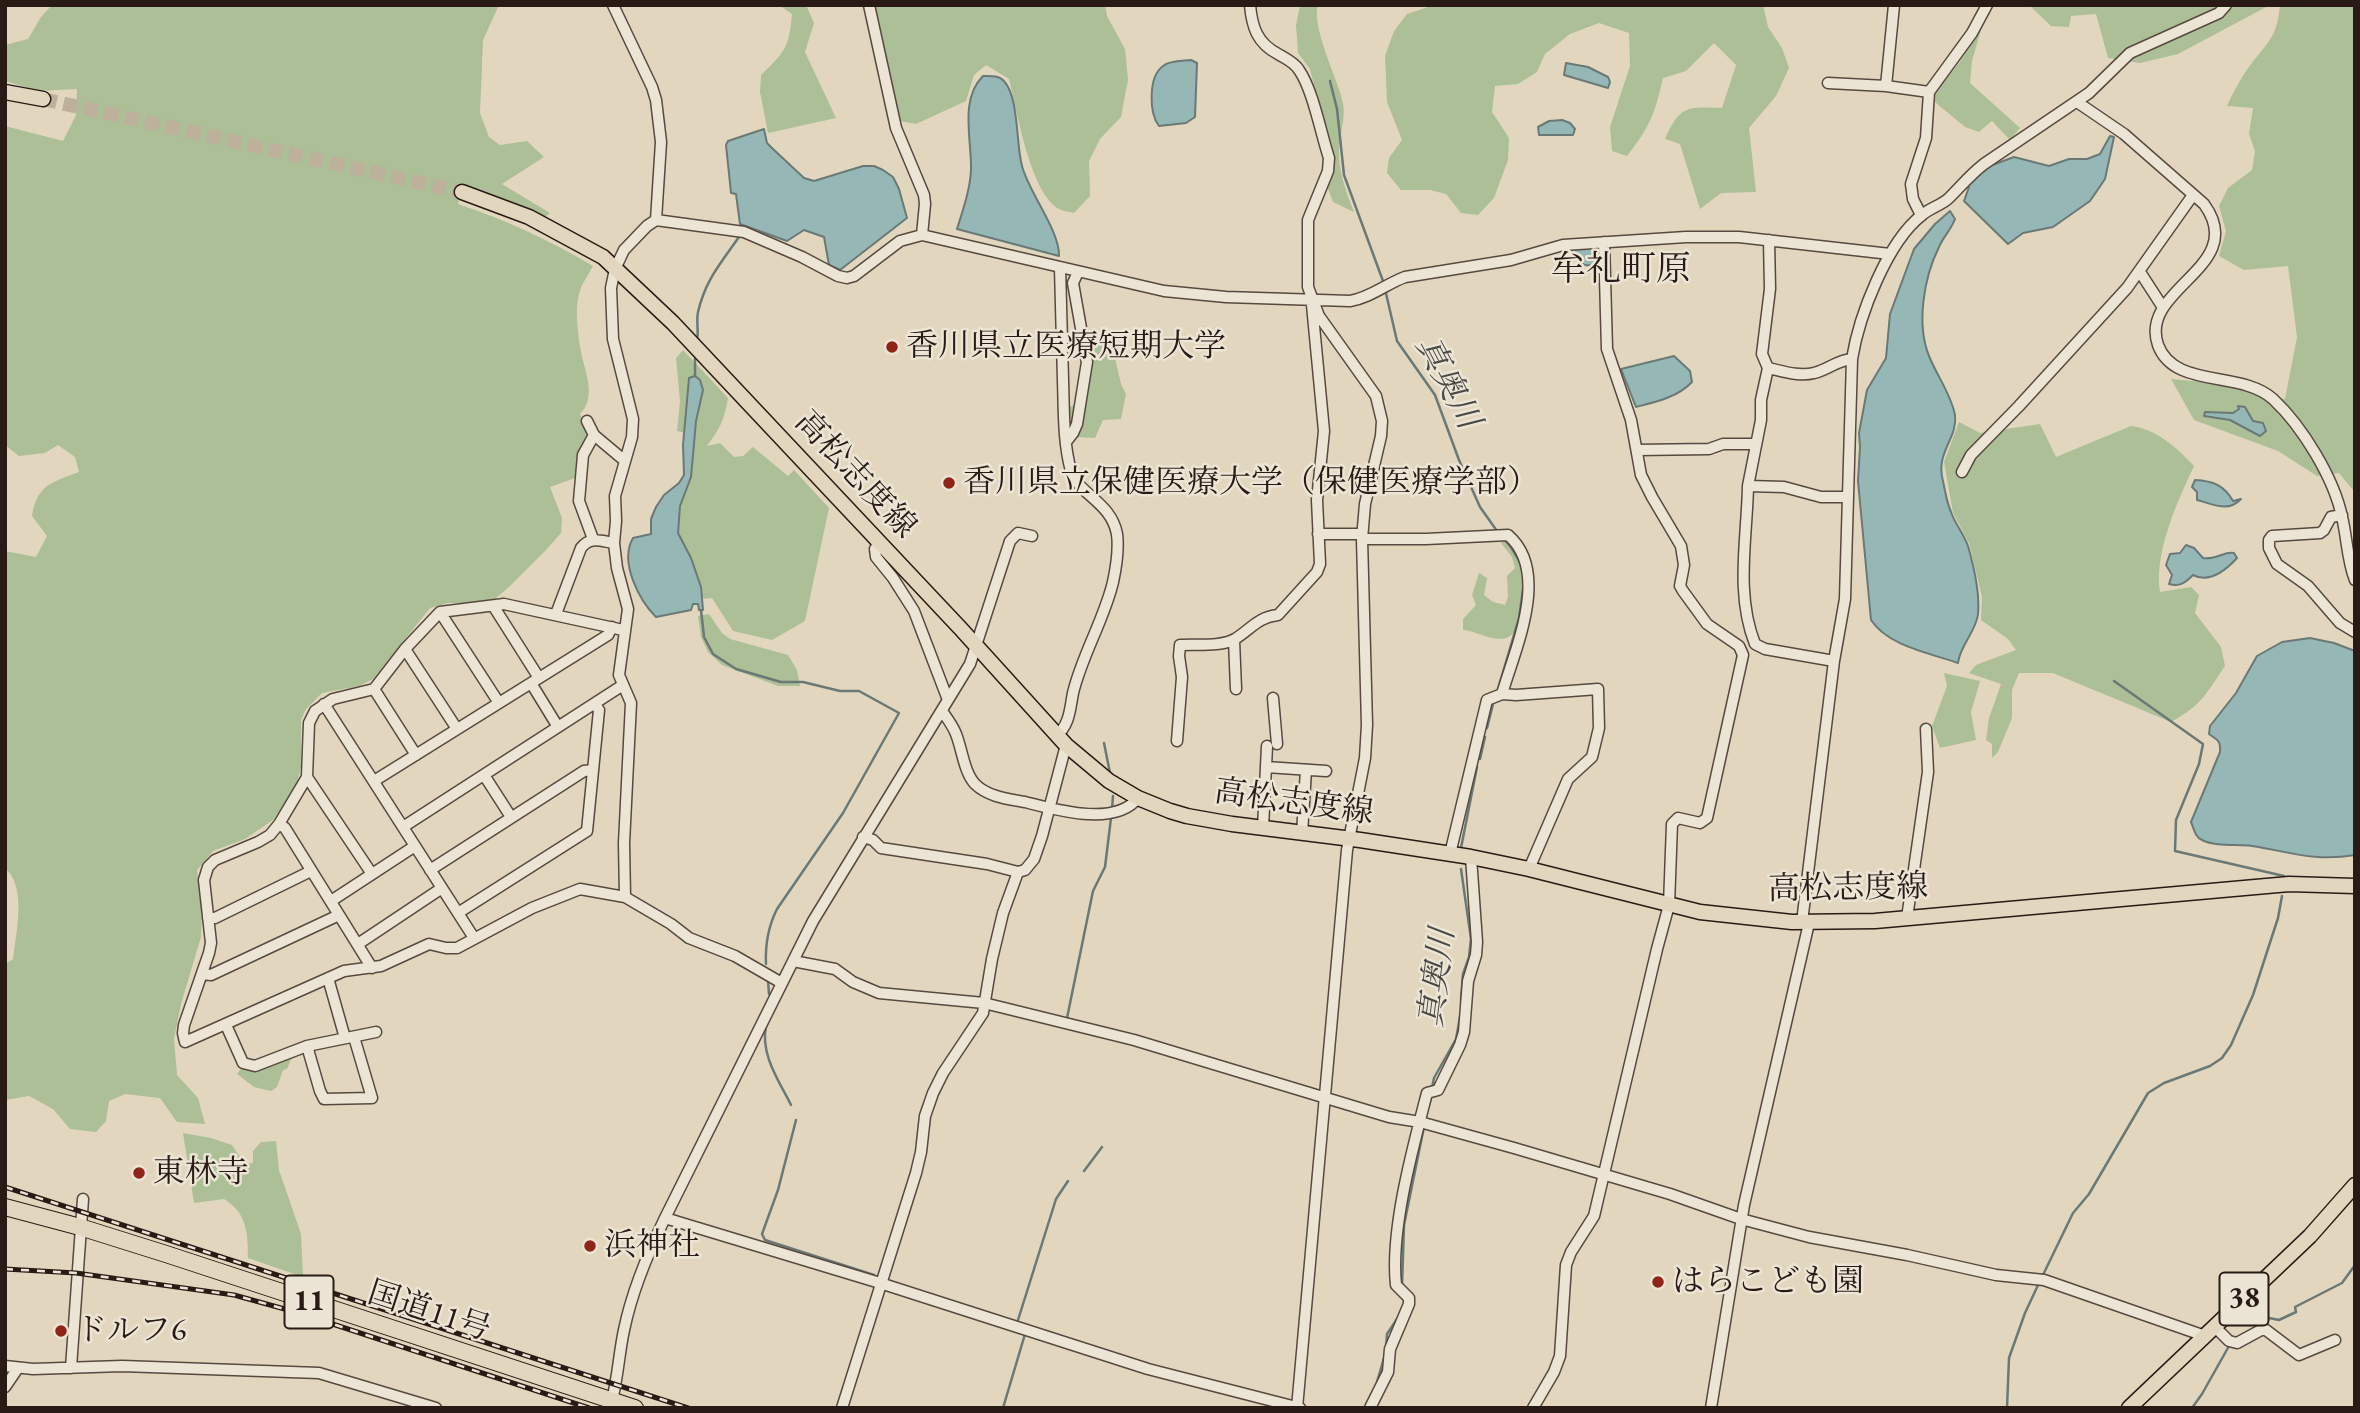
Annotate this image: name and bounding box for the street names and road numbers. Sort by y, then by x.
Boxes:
street label: 高松志度線 [786,403,924,547]
street label: 高松志度線 [1212,773,1376,833]
street label: 高松志度線 [1768,868,1928,910]
road number: 38 [2220,1273,2268,1326]
street label: 国道11号 [363,1274,495,1350]
road number: 11 [284,1276,334,1328]

